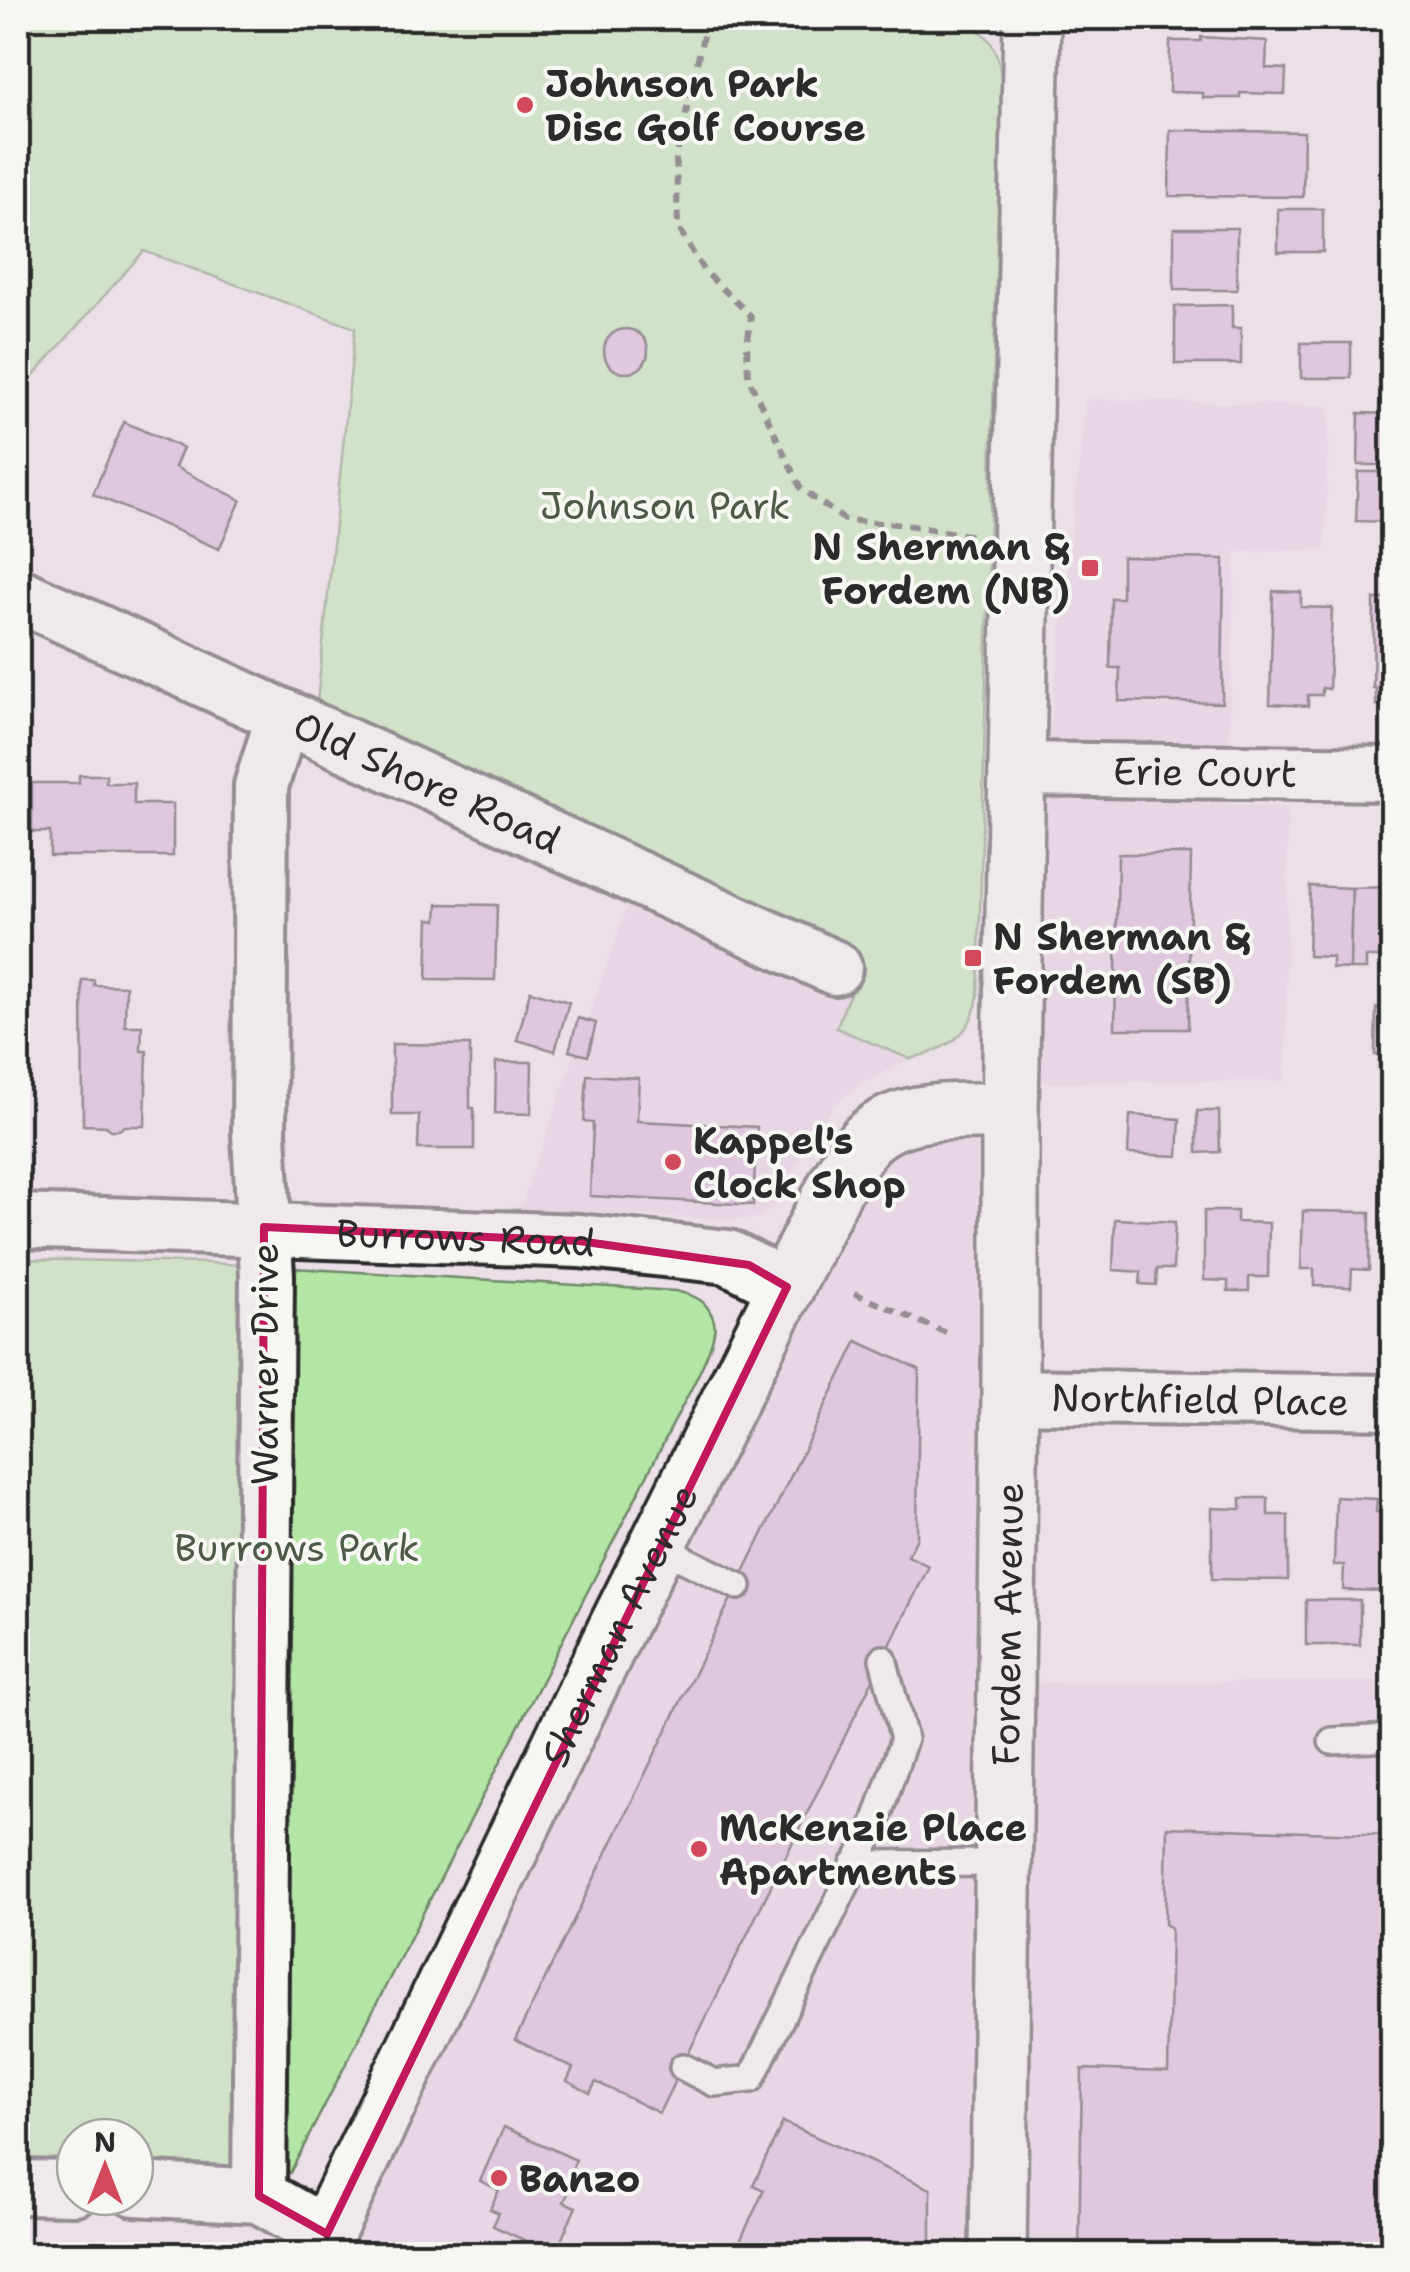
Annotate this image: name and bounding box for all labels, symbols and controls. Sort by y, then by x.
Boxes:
place label: Johnson Park Disc Golf Course [545,58,866,153]
marker: Johnson Park Disc Golf Course [514,94,536,116]
park label: Johnson Park [540,480,790,531]
place label: N Sherman & Fordem (NB) [812,521,1070,616]
marker: N Sherman & Fordem (NB) [1079,557,1101,579]
street label: Old Shore Road [286,699,569,865]
street label: Erie Court [1113,745,1297,798]
place label: N Sherman & Fordem (SB) [993,911,1251,1006]
marker: N Sherman & Fordem (SB) [962,947,984,969]
place label: Kappel's Clock Shop [693,1115,906,1210]
marker: Kappel's Clock Shop [662,1151,684,1173]
street label: Burrows Road [335,1207,598,1268]
street label: Warner Drive [239,1243,290,1485]
street label: Northfield Place [1051,1371,1349,1427]
street label: Sherman Avenue [528,1475,709,1775]
street label: Fordem Avenue [979,1482,1034,1766]
park label: Burrows Park [174,1522,420,1573]
place label: McKenzie Place Apartments [719,1802,1027,1897]
marker: McKenzie Place Apartments [688,1838,710,1860]
north arrow [55,2117,155,2217]
text: N [94,2123,116,2161]
place label: Banzo [519,2153,640,2204]
marker: Banzo [488,2167,510,2189]

